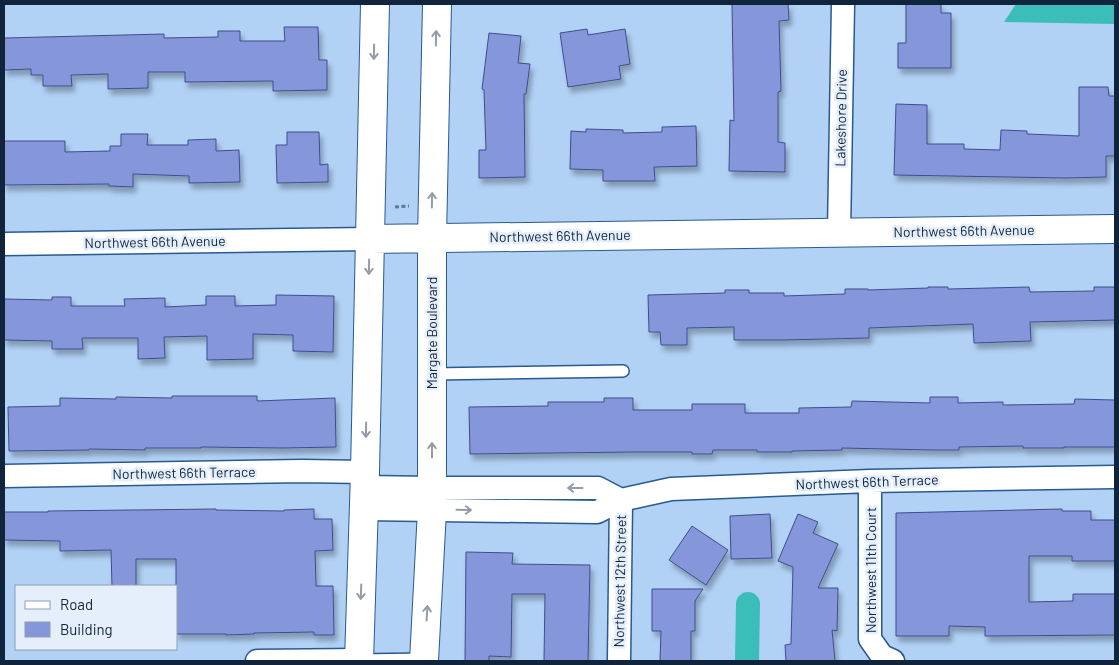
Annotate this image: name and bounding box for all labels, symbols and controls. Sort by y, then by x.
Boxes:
one-way arrow [431,30,441,46]
one-way arrow [369,44,379,60]
street label: Lakeshore Drive [831,69,850,167]
one-way arrow [428,192,437,208]
street label: Northwest 66th Avenue [893,221,1035,240]
street label: Northwest 66th Avenue [489,226,631,245]
street label: Northwest 66th Avenue [84,232,226,251]
one-way arrow [365,259,374,275]
street label: Margate Boulevard [423,277,440,389]
one-way arrow [361,422,370,438]
one-way arrow [427,442,437,458]
street label: Northwest 66th Terrace [112,463,256,482]
street label: Northwest 66th Terrace [795,471,939,492]
one-way arrow [567,483,584,493]
one-way arrow [456,505,472,515]
street label: Northwest 11th Court [862,507,879,633]
street label: Northwest 12th Street [610,514,629,648]
one-way arrow [356,584,366,600]
legend [15,585,178,650]
text: Road [60,595,93,613]
one-way arrow [422,605,431,621]
text: Building [60,620,113,638]

